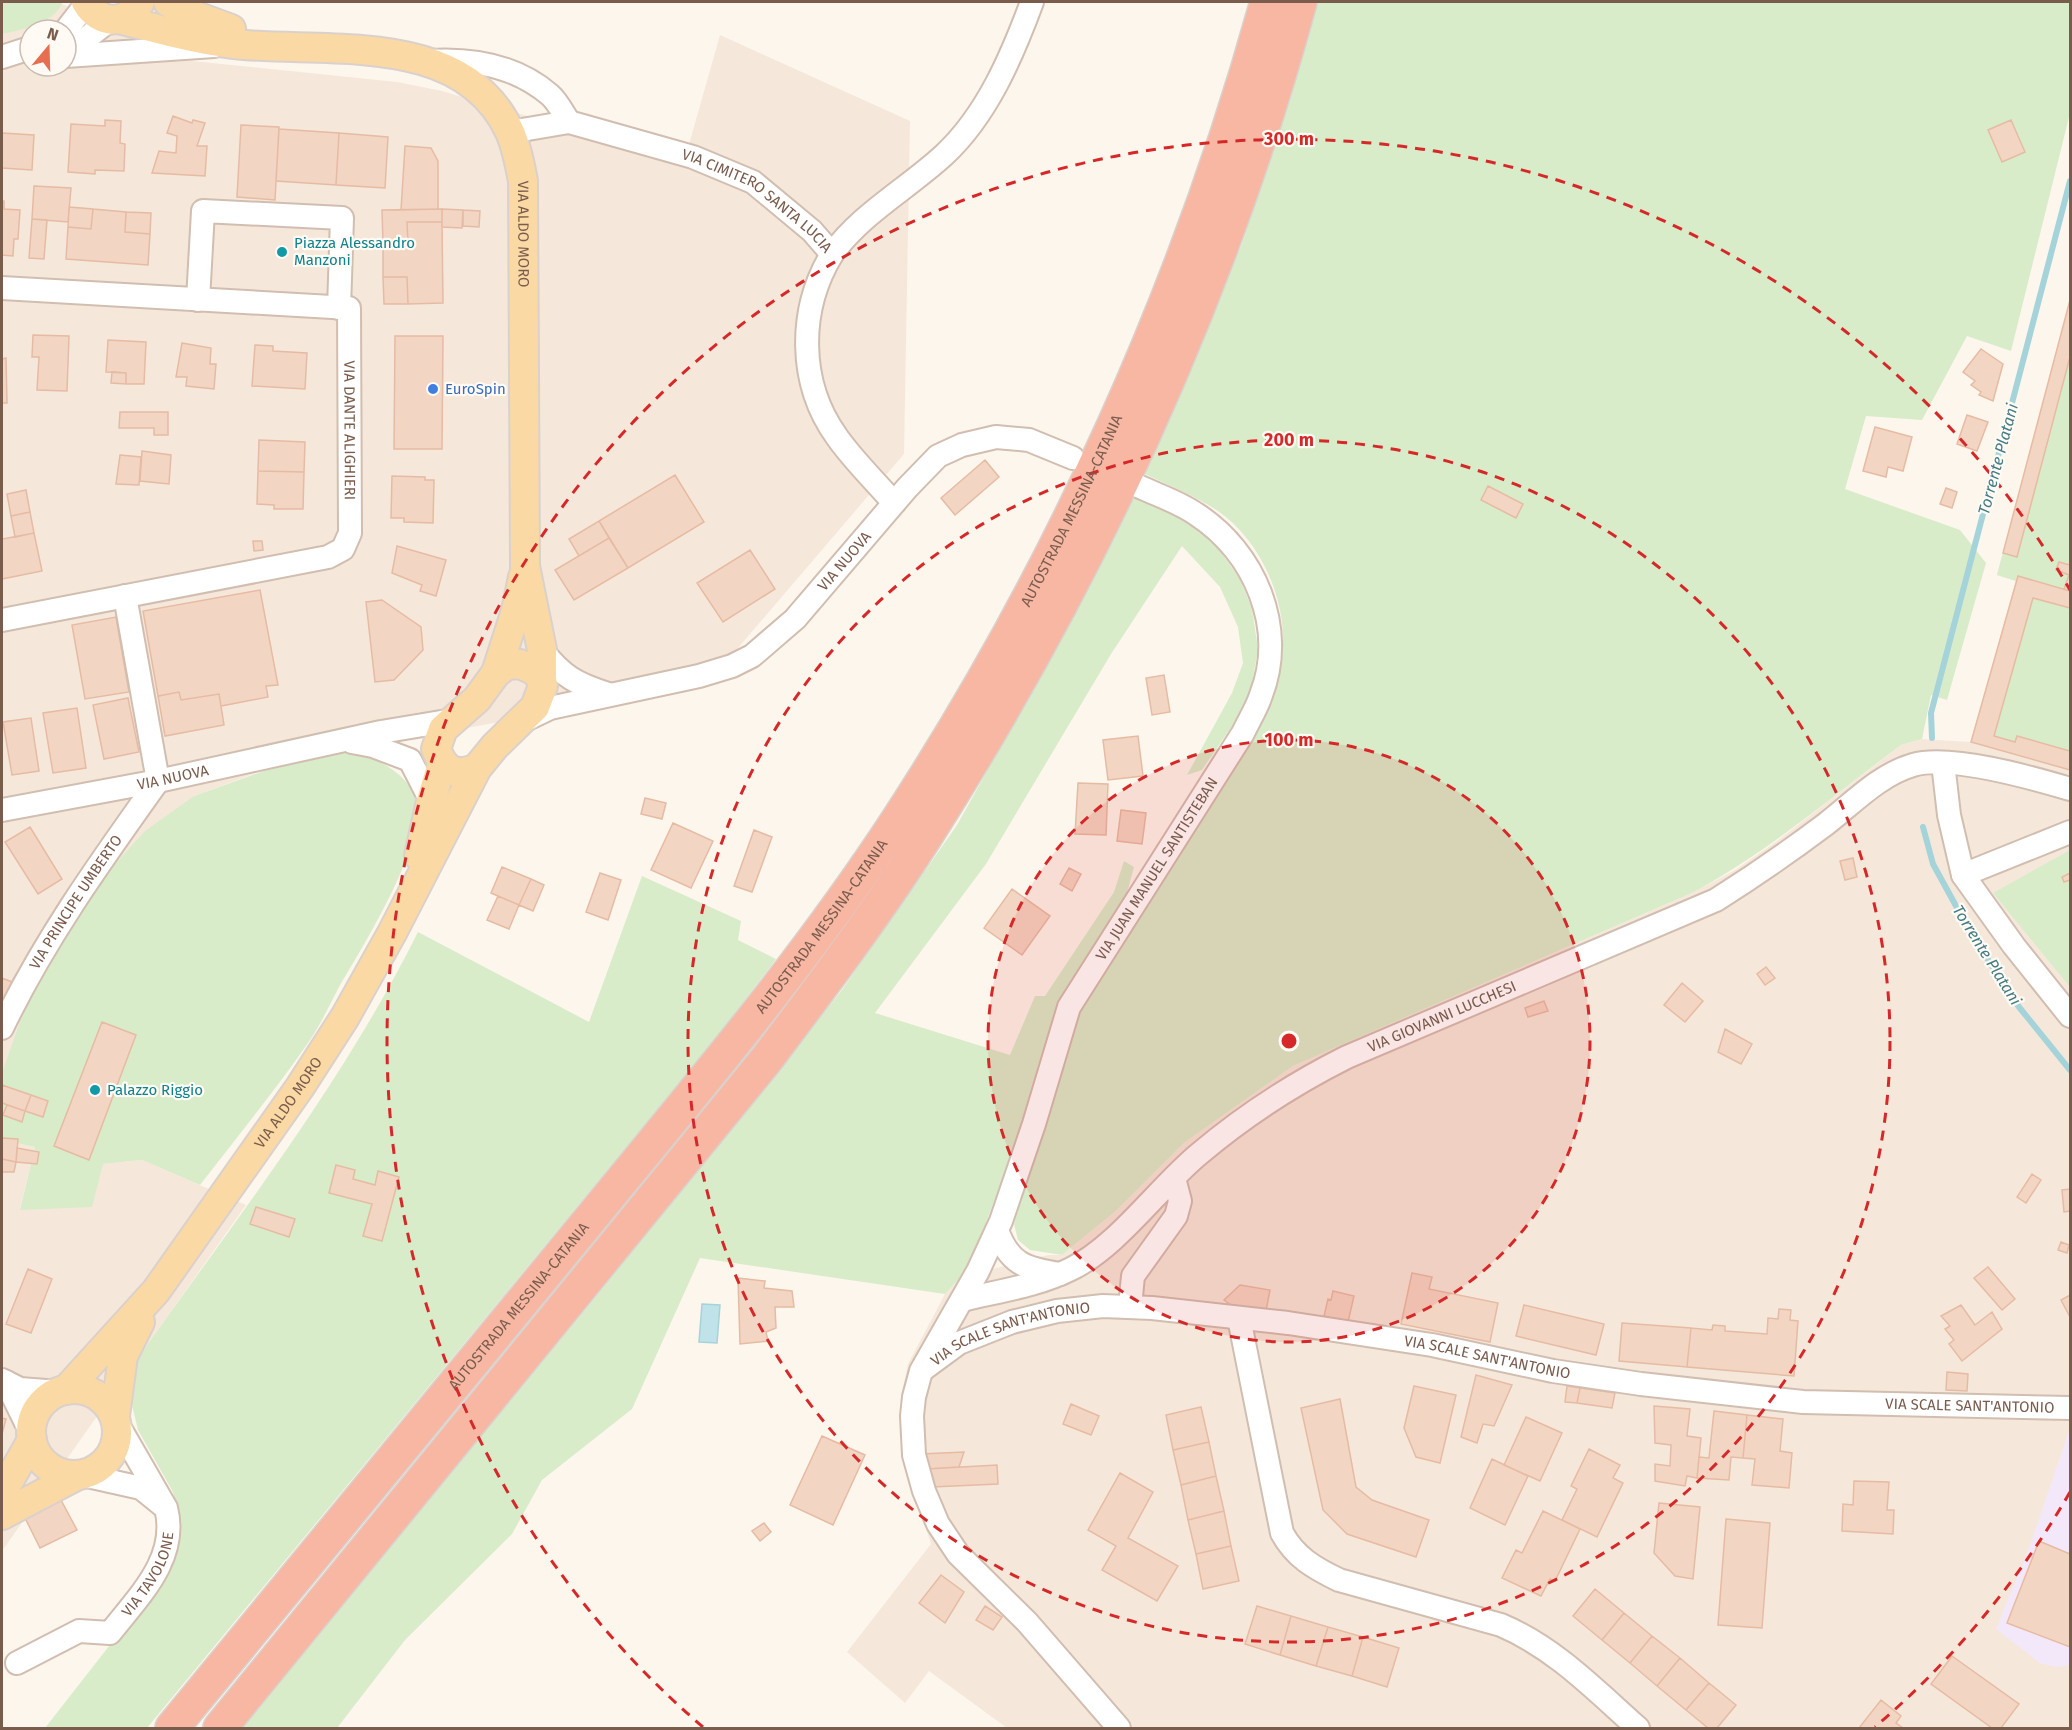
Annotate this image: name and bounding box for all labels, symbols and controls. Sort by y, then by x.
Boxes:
north arrow [18,18,78,78]
text: N [45,24,61,45]
text: 300 m [1263,128,1314,150]
street label: VIA CIMITERO SANTA LUCIA [680,145,836,257]
street label: VIA ALDO MORO [514,181,533,288]
place label: Piazza Alessandro Manzoni [294,234,415,269]
marker: Piazza Alessandro Manzoni [275,245,289,259]
street label: VIA DANTE ALIGHIERI [340,361,359,500]
place label: EuroSpin [445,380,506,398]
marker: EuroSpin [426,382,440,396]
water label: Torrente Platani [1974,401,2022,517]
street label: AUTOSTRADA MESSINA-CATANIA [1017,412,1126,610]
text: 200 m [1264,429,1314,451]
street label: VIA NUOVA [814,527,875,595]
text: 100 m [1265,729,1313,751]
street label: VIA NUOVA [136,761,211,794]
street label: VIA JUAN MANUEL SANTISTEBAN [1092,774,1222,964]
street label: VIA PRINCIPE UMBERTO [26,831,126,973]
street label: AUTOSTRADA MESSINA-CATANIA [752,835,892,1017]
water label: Torrente Platani [1949,901,2026,1009]
street label: VIA GIOVANNI LUCCHESI [1365,977,1519,1056]
centre of rings [1279,1031,1299,1051]
street label: VIA ALDO MORO [251,1054,326,1152]
place label: Palazzo Riggio [107,1081,203,1099]
marker: Palazzo Riggio [88,1083,102,1097]
street label: AUTOSTRADA MESSINA-CATANIA [445,1218,593,1394]
street label: VIA SCALE SANT'ANTONIO [927,1298,1091,1370]
street label: VIA SCALE SANT'ANTONIO [1403,1332,1572,1382]
street label: VIA SCALE SANT'ANTONIO [1885,1395,2055,1417]
street label: VIA TAVOLONE [118,1531,177,1620]

